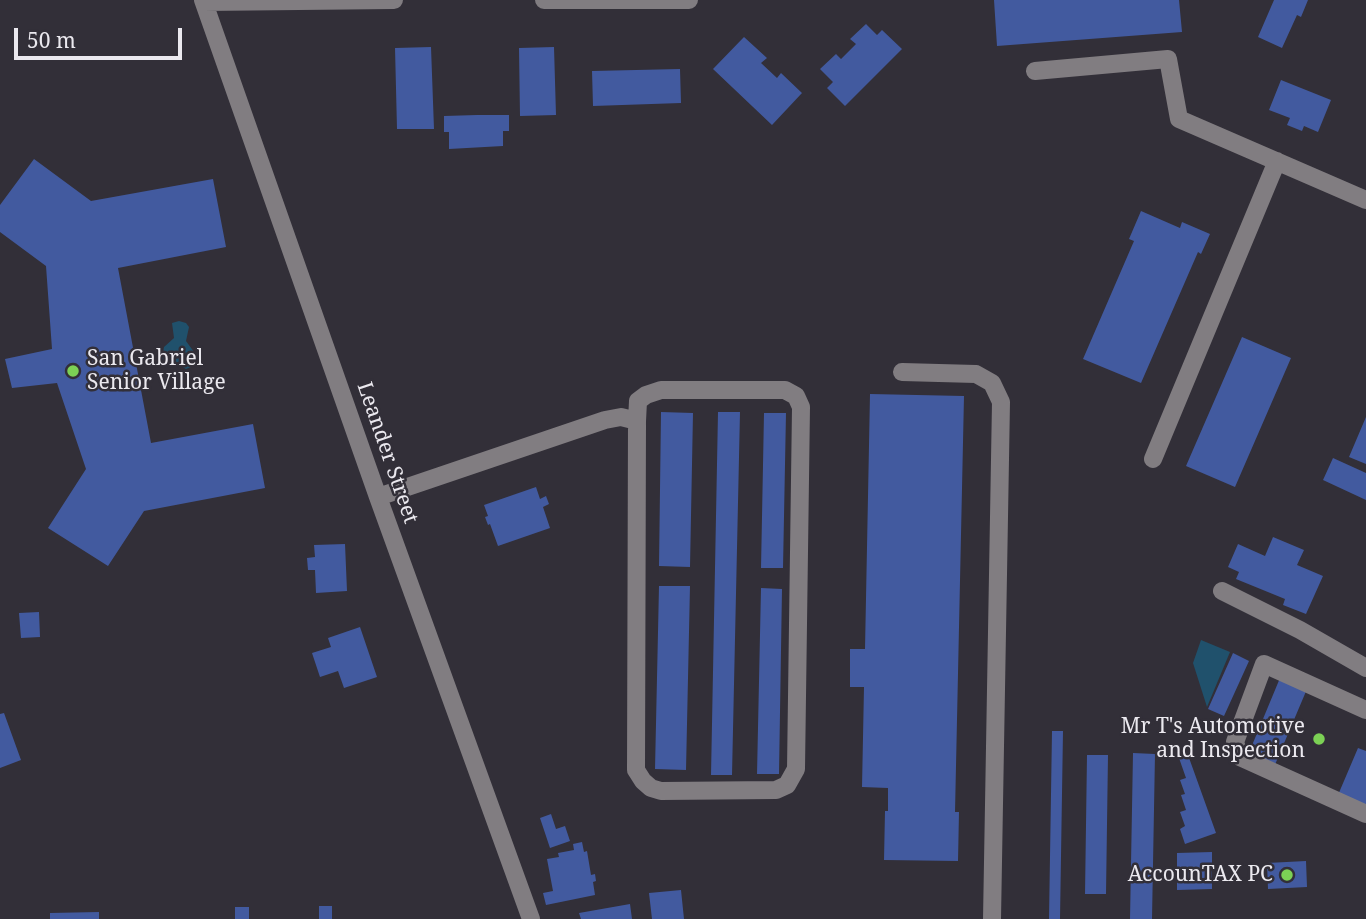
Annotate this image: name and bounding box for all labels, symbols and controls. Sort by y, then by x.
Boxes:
scale bar [18,14,186,58]
text: 50 m [27,26,76,54]
place label: San Gabriel Senior Village [87,346,226,396]
marker: San Gabriel Senior Village [65,363,81,379]
street label: Leander Street [351,379,423,527]
place label: Mr T's Automotive and Inspection [1121,714,1305,764]
marker: Mr T's Automotive and Inspection [1311,731,1327,747]
place label: AccounTAX PC [1128,862,1273,888]
marker: AccounTAX PC [1279,867,1295,883]

